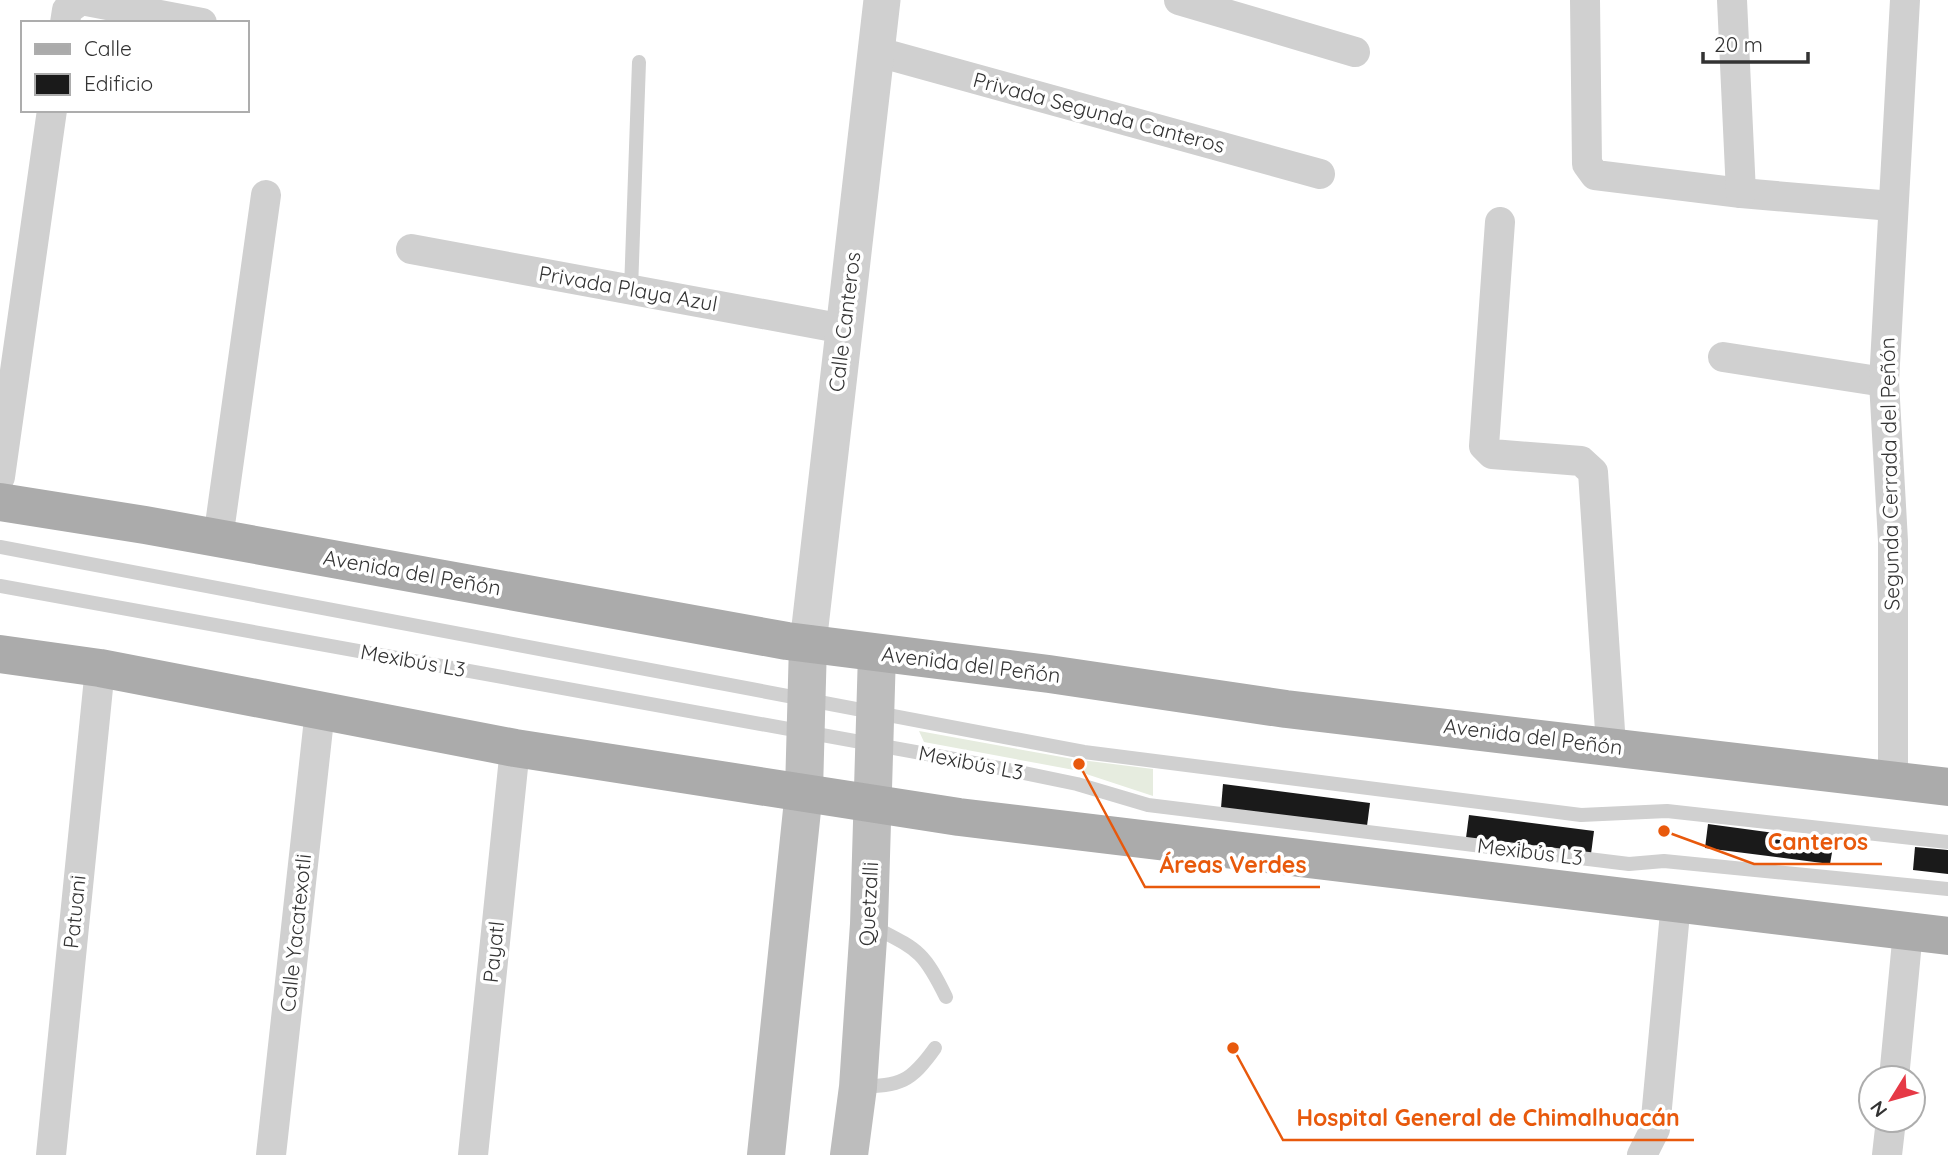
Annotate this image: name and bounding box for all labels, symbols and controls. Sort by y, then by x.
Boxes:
legend [21,21,248,112]
scale bar [1703,21,1808,65]
text: 20 m [1714,31,1763,57]
text: Calle [84,35,132,61]
street label: Privada Segunda Canteros [971,66,1228,158]
text: Edificio [84,70,153,96]
street label: Calle Canteros [823,250,866,393]
street label: Privada Playa Azul [537,260,720,317]
street label: Segunda Cerrada del Peñón [1874,337,1904,611]
street label: Avenida del Peñón [321,544,503,600]
street label: Mexibús L3 [359,638,468,682]
street label: Avenida del Peñón [880,640,1062,688]
street label: Avenida del Peñón [1442,712,1624,760]
street label: Mexibús L3 [917,739,1026,785]
callout: Canteros [1754,820,1882,864]
text: Canteros [1768,827,1868,856]
street label: Mexibús L3 [1476,832,1584,870]
callout: Áreas Verdes [1145,843,1320,887]
text: Áreas Verdes [1159,850,1307,879]
street label: Calle Yacatexotli [274,853,316,1013]
street label: Quetzalli [853,861,883,947]
street label: Patuani [57,874,91,950]
street label: Payatl [477,920,509,984]
north arrow [1857,1064,1927,1134]
callout: Hospital General de Chimalhuacán [1283,1096,1694,1140]
text: N [1865,1096,1892,1122]
text: Hospital General de Chimalhuacán [1296,1103,1680,1132]

